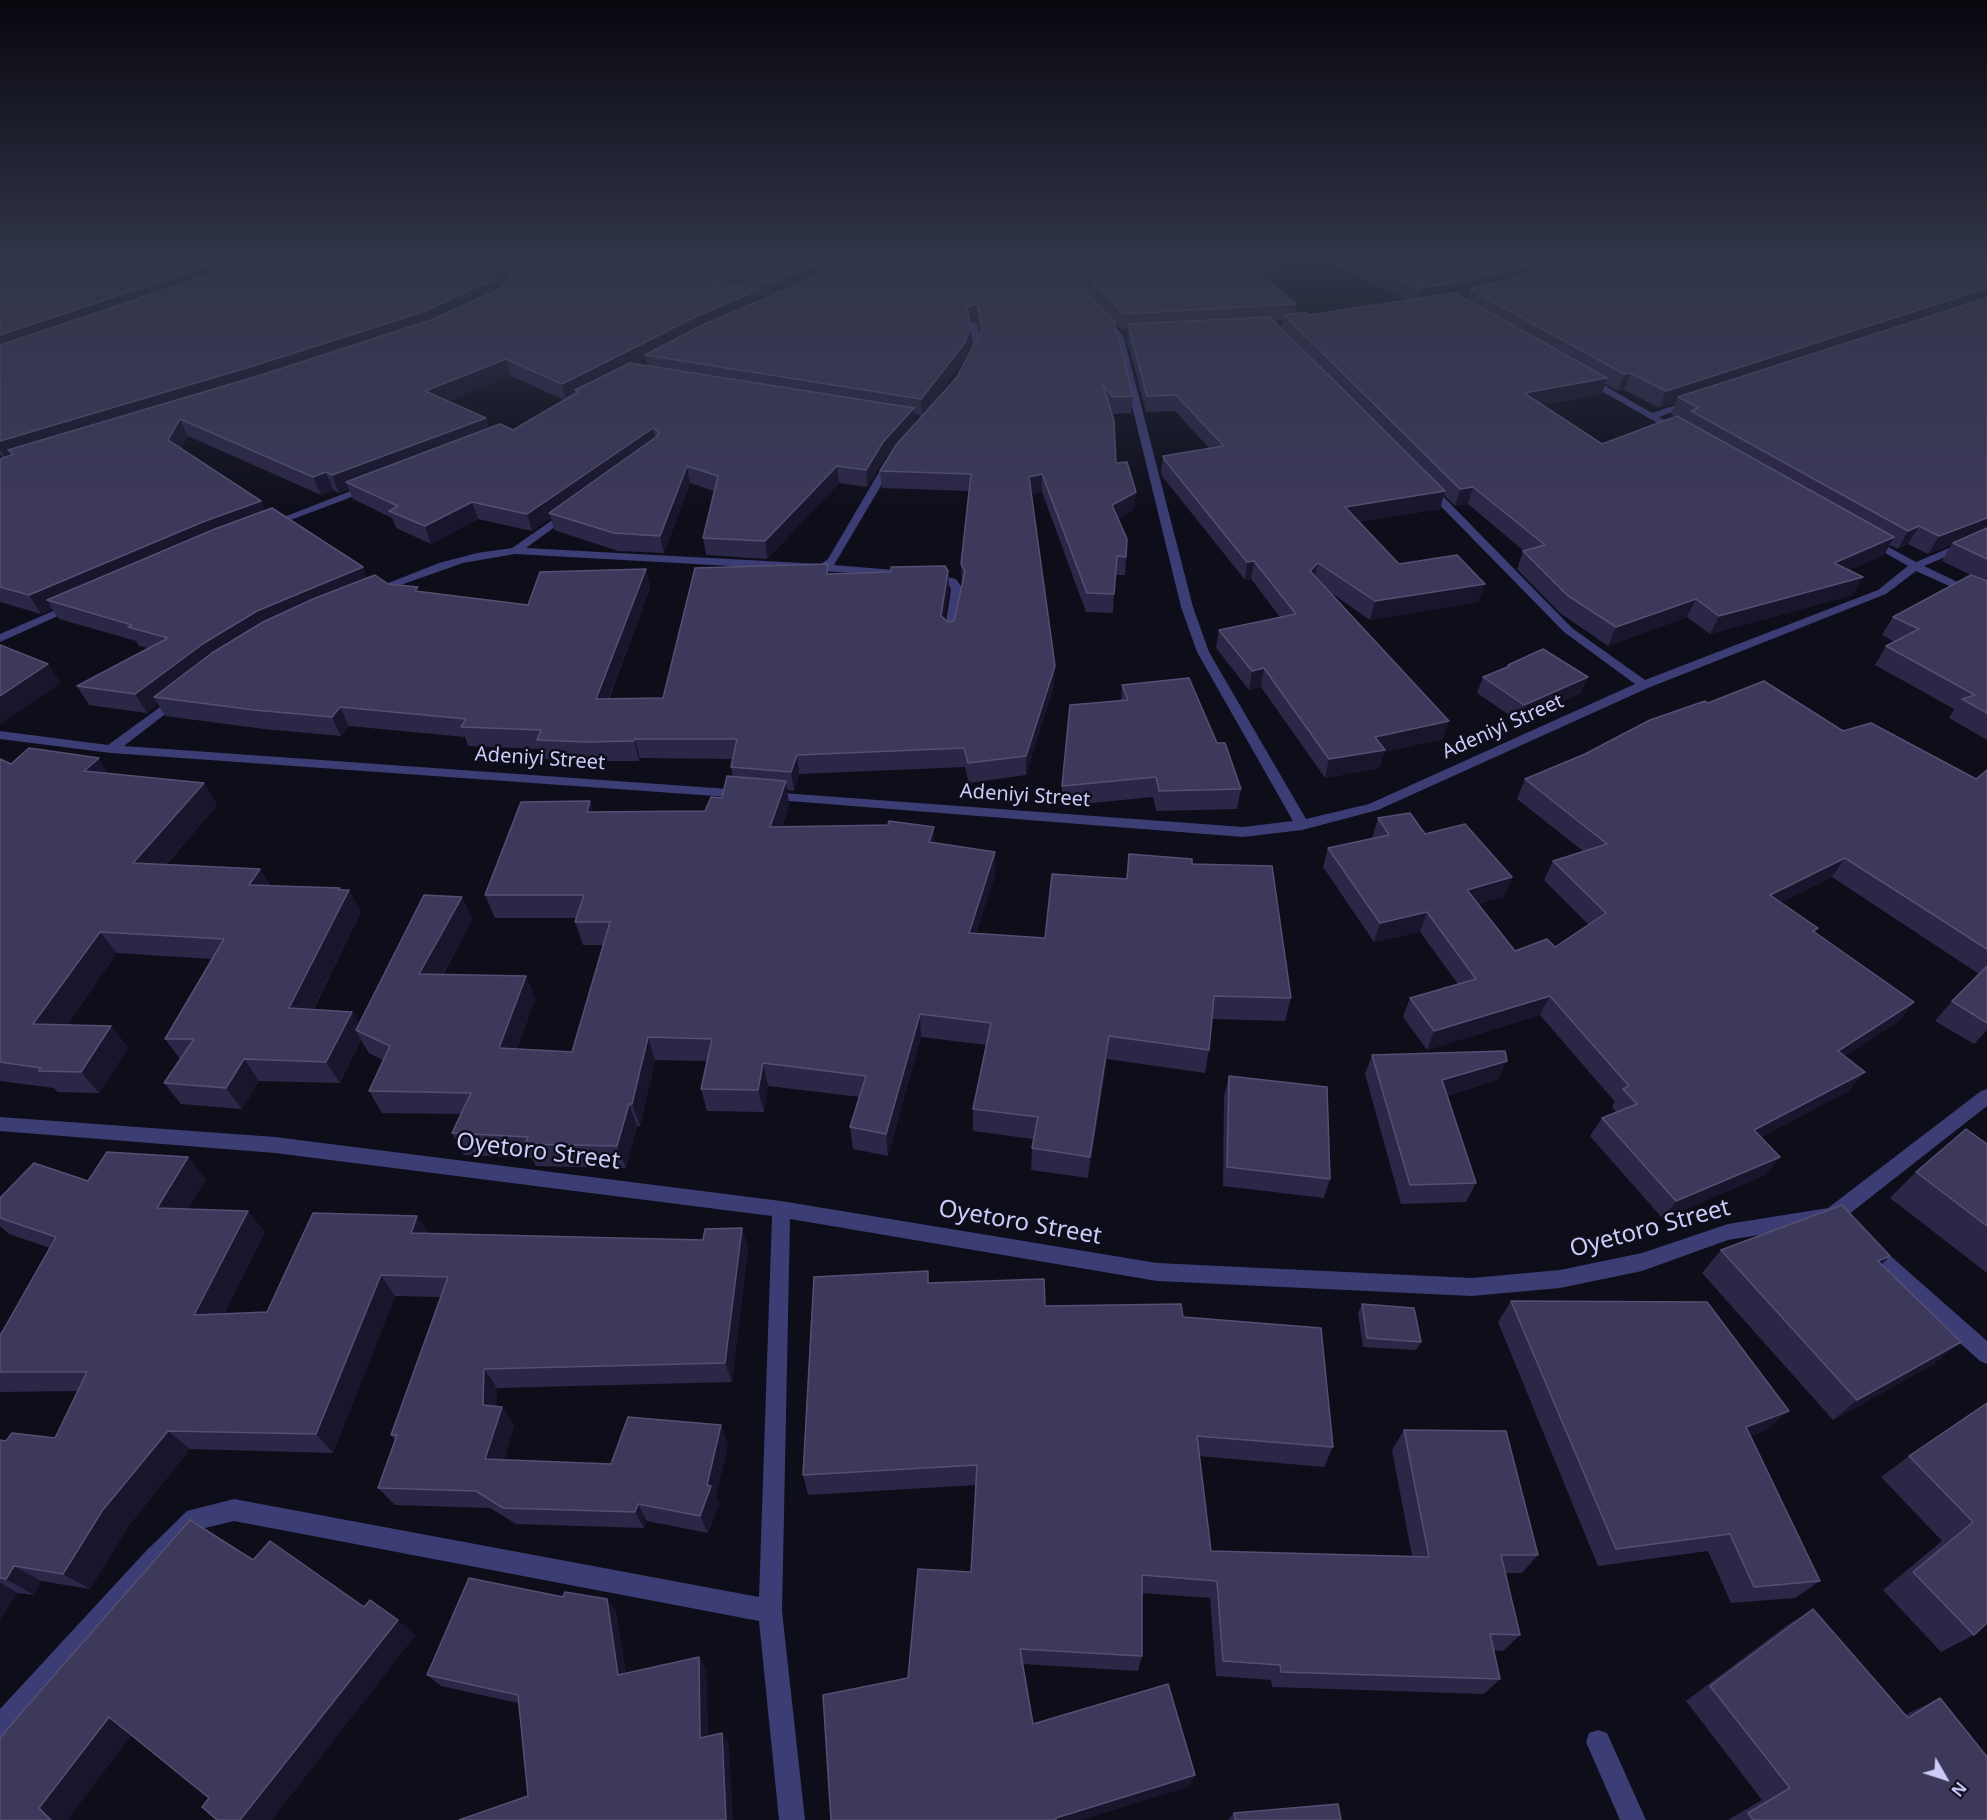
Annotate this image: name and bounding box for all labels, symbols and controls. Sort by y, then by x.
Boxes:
street label: Adeniyi Street [1439,690,1567,764]
street label: Adeniyi Street [474,742,606,776]
street label: Adeniyi Street [959,779,1091,813]
street label: Oyetoro Street [454,1128,622,1176]
street label: Oyetoro Street [1567,1194,1733,1264]
street label: Oyetoro Street [936,1195,1104,1251]
north arrow [1915,1748,1975,1808]
text: N [1946,1777,1972,1801]

